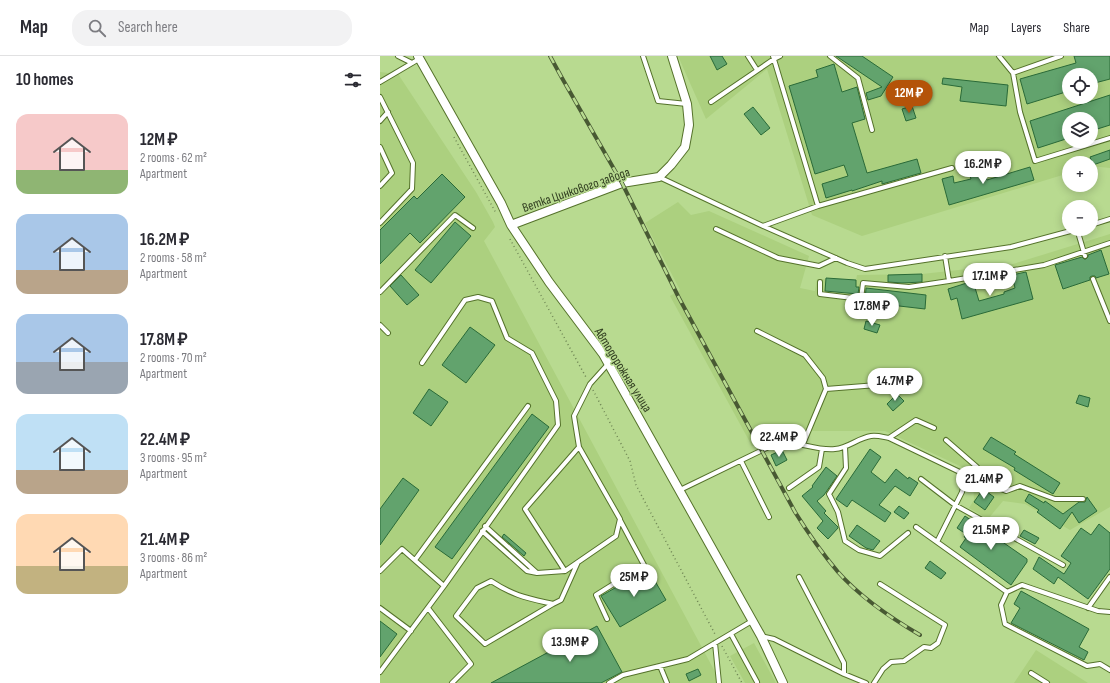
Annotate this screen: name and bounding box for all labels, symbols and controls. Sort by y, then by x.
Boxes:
search box [72,10,352,46]
text: Map [20,16,48,39]
icon: search [86,17,108,39]
text: Search here [118,18,178,37]
text: Map [969,19,989,36]
text: Layers [1011,19,1041,36]
text: Share [1063,19,1090,36]
map controls [1062,68,1098,236]
button: locate [1062,68,1098,104]
icon: filters [342,69,364,91]
text: 10 homes [16,70,73,90]
pin: 12M ₽ [881,80,937,114]
text: 12M ₽ [895,85,923,101]
button: layers [1062,112,1098,148]
icon: home [48,130,96,178]
text: 12M ₽ [140,130,178,150]
text: 2 rooms · 62 m² [140,150,207,166]
pin: 16.2M ₽ [946,151,1020,185]
text: 16.2M ₽ [964,156,1002,172]
button: + [1062,156,1098,192]
street label: Ветка Цинкового завода [520,164,632,216]
text: Apartment [140,166,187,182]
button: − [1062,200,1098,236]
icon: home [48,230,96,278]
text: 16.2M ₽ [140,230,189,250]
text: 2 rooms · 58 m² [140,250,207,266]
pin: 17.1M ₽ [953,263,1027,297]
text: Apartment [140,266,187,282]
text: 17.1M ₽ [972,268,1008,284]
pin: 17.8M ₽ [835,293,909,327]
text: 17.8M ₽ [854,298,890,314]
street label: Автодорожная улица [590,324,655,415]
icon: home [48,330,96,378]
text: 17.8M ₽ [140,330,188,350]
text: 2 rooms · 70 m² [140,350,207,366]
text: Apartment [140,366,187,382]
pin: 14.7M ₽ [858,368,932,402]
text: 14.7M ₽ [876,373,914,389]
pin: 22.4M ₽ [742,424,816,458]
text: 22.4M ₽ [760,429,798,445]
icon: home [48,430,96,478]
text: 22.4M ₽ [140,430,190,450]
text: 3 rooms · 95 m² [140,450,207,466]
text: Apartment [140,466,187,482]
pin: 21.4M ₽ [947,466,1021,500]
text: 21.4M ₽ [965,471,1003,487]
pin: 21.5M ₽ [954,517,1028,551]
text: 21.5M ₽ [972,522,1010,538]
icon: home [48,530,96,578]
text: 21.4M ₽ [140,530,190,550]
text: 3 rooms · 86 m² [140,550,207,566]
pin: 25M ₽ [606,564,662,598]
text: Apartment [140,566,187,582]
text: 25M ₽ [619,569,649,585]
pin: 13.9M ₽ [533,629,607,663]
text: 13.9M ₽ [551,634,589,650]

